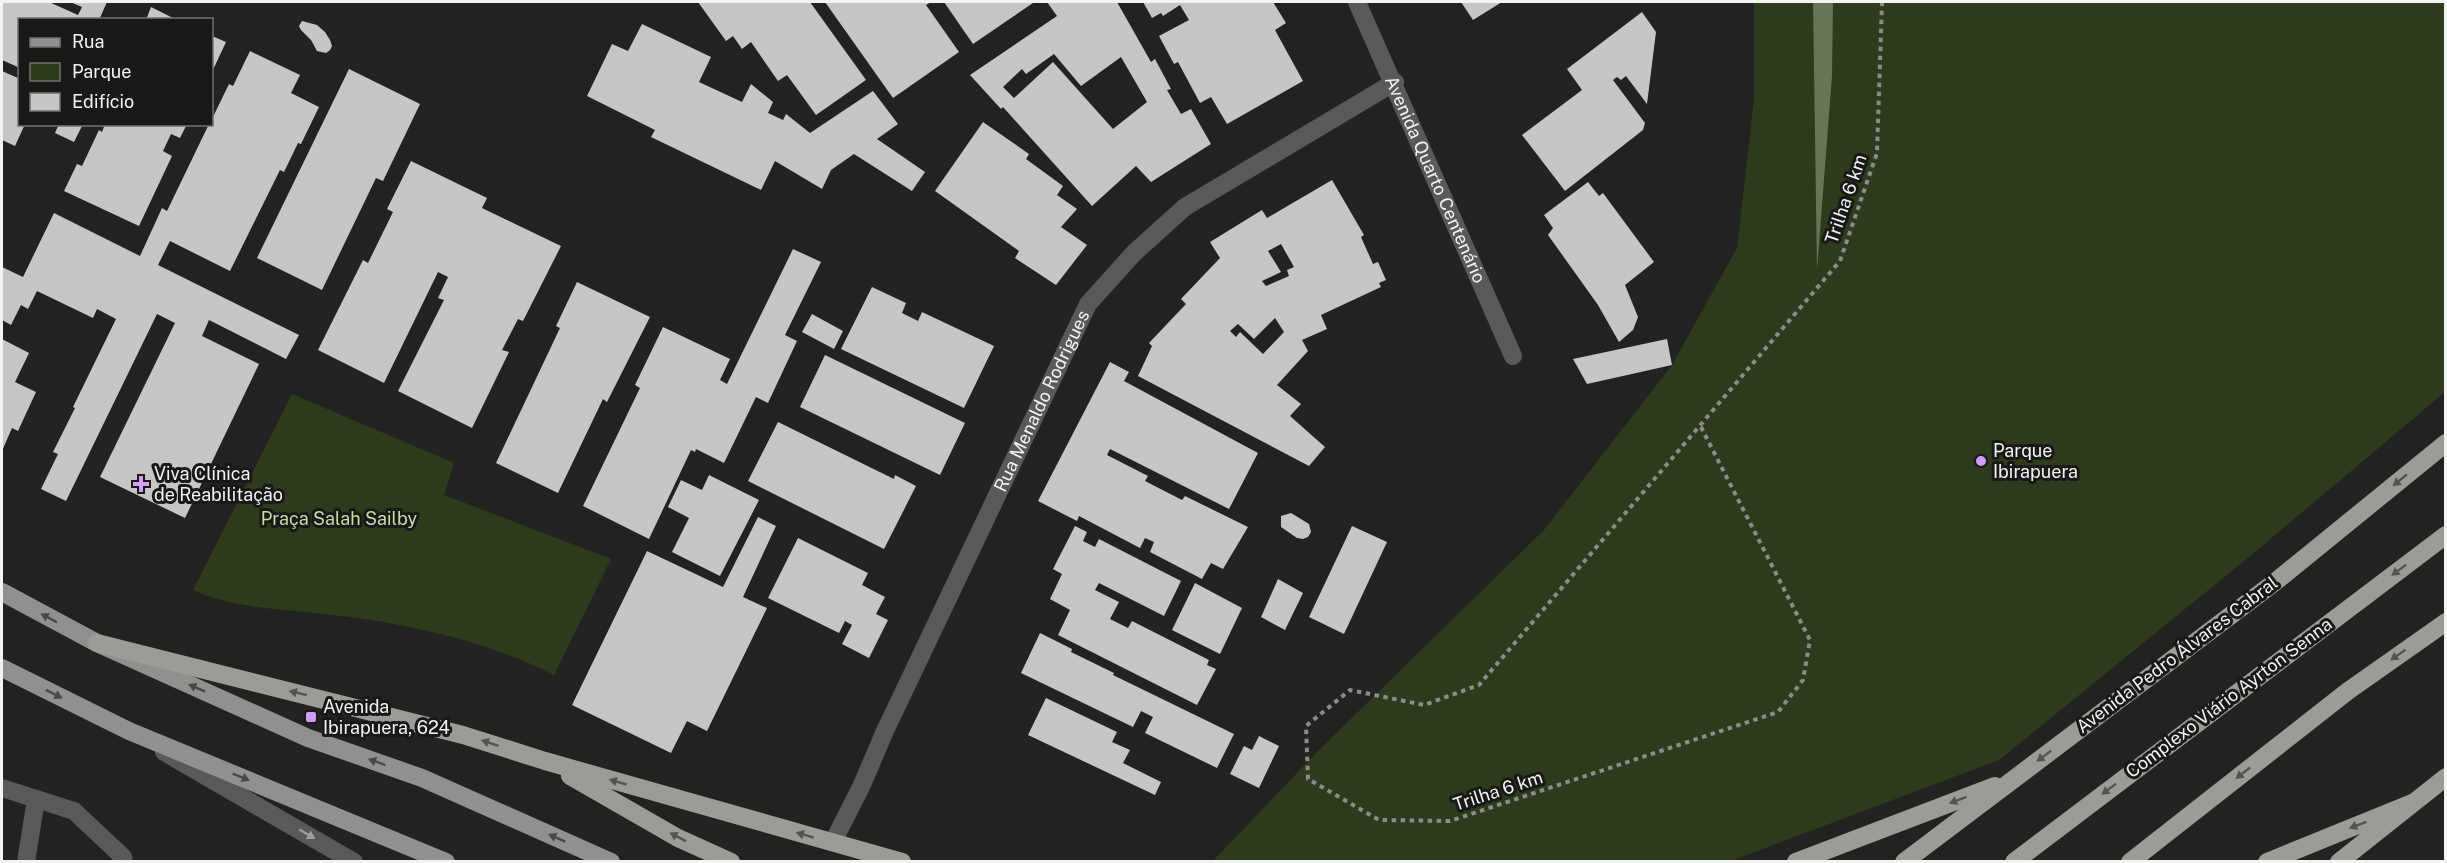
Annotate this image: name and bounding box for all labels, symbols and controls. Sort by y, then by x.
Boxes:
legend [18,18,213,126]
text: Rua [72,31,104,52]
text: Parque [72,61,132,82]
street label: Avenida Quarto Centenário [1381,73,1491,286]
text: Edifício [72,91,134,112]
street label: Trilha 6 km [1820,151,1871,246]
street label: Rua Menaldo Rodrigues [989,307,1094,495]
place label: Parque Ibirapuera [1993,440,2078,482]
marker: Parque Ibirapuera [1974,454,1988,468]
place label: Viva Clínica de Reabilitação [154,463,283,505]
one-way arrow [2393,473,2408,486]
marker: Viva Clínica de Reabilitação [132,475,150,493]
park label: Praça Salah Sailby [261,508,417,529]
one-way arrow [2391,564,2406,576]
street label: Avenida Pedro Álvares Cabral [2071,571,2281,737]
one-way arrow [41,613,58,623]
street label: Complexo Viário Ayrton Senna [2122,613,2336,782]
one-way arrow [2390,649,2405,661]
one-way arrow [188,683,206,693]
one-way arrow [289,688,307,698]
one-way arrow [45,689,62,699]
place label: Avenida Ibirapuera, 624 [323,696,450,738]
marker: Avenida Ibirapuera, 624 [304,710,318,724]
one-way arrow [481,738,499,748]
one-way arrow [2036,749,2052,762]
one-way arrow [368,757,386,767]
street label: Trilha 6 km [1450,766,1545,815]
one-way arrow [2235,767,2250,779]
one-way arrow [233,772,251,782]
one-way arrow [609,777,627,786]
one-way arrow [2101,783,2117,795]
one-way arrow [1949,795,1967,805]
one-way arrow [2349,820,2367,830]
one-way arrow [299,829,315,840]
one-way arrow [796,830,814,839]
one-way arrow [669,832,686,842]
one-way arrow [549,833,566,842]

